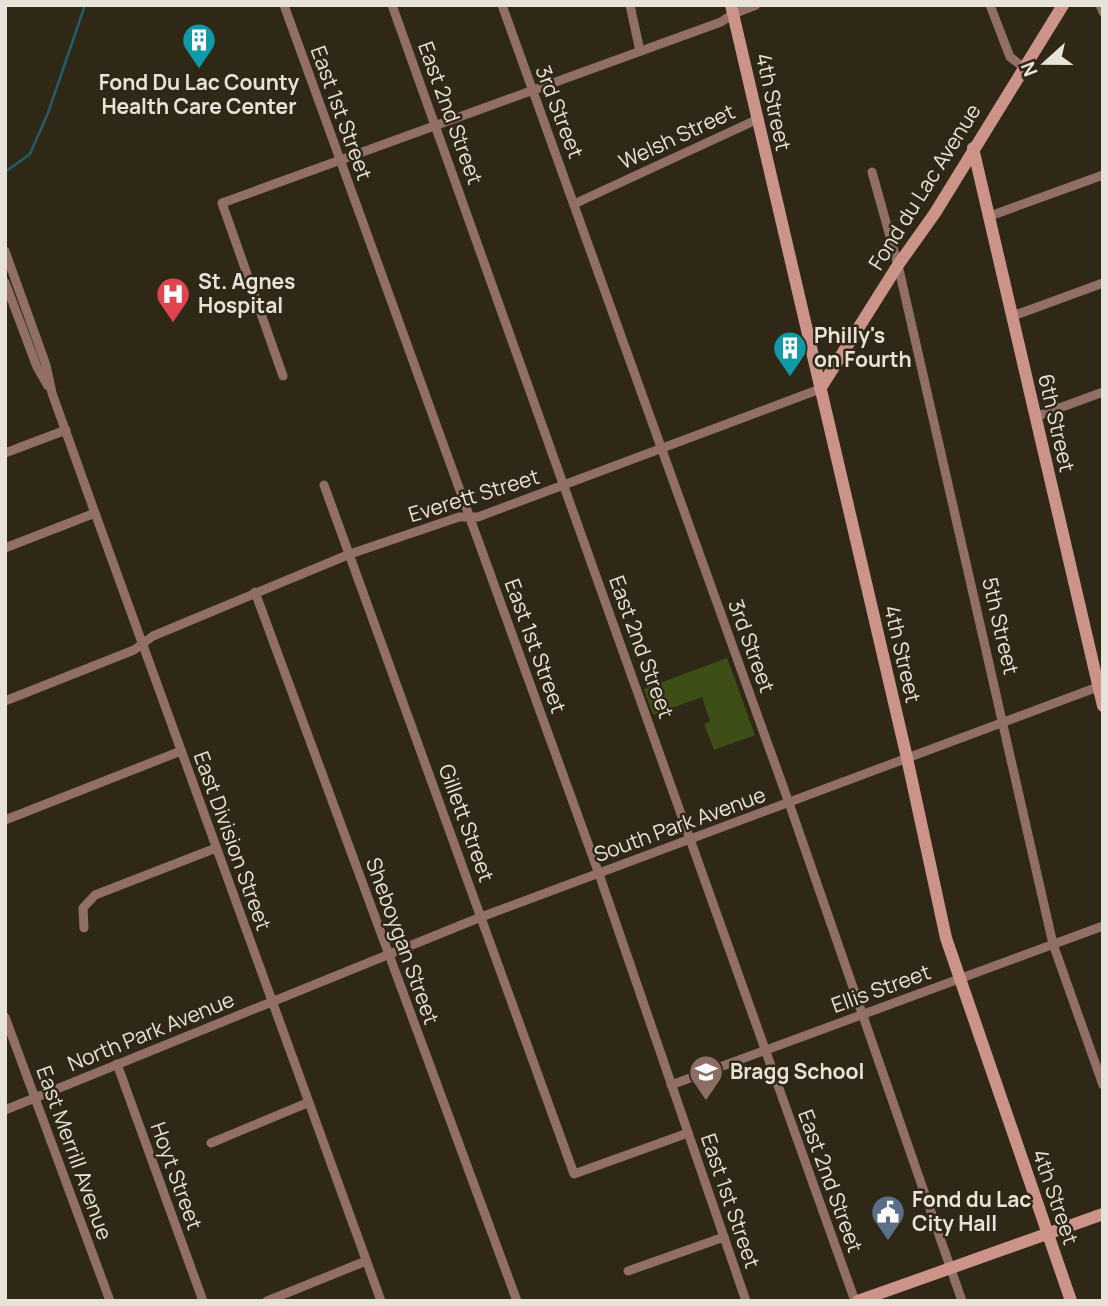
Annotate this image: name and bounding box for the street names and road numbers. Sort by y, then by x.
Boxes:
street label: East 2nd Street [412,37,490,188]
street label: East 1st Street [305,42,379,184]
street label: 4th Street [750,50,798,153]
street label: 3rd Street [529,61,590,162]
street label: Welsh Street [614,97,739,175]
street label: Fond du Lac Avenue [862,98,987,275]
street label: 6th Street [1032,371,1082,475]
street label: Everett Street [405,462,543,528]
street label: East 2nd Street [603,571,681,722]
street label: 5th Street [976,574,1026,677]
street label: East 1st Street [499,575,573,717]
street label: 3rd Street [722,595,782,696]
street label: 4th Street [878,602,928,705]
street label: East Division Street [188,747,278,934]
street label: Gillett Street [433,760,501,885]
street label: South Park Avenue [590,780,769,868]
street label: Sheboygan Street [360,853,446,1028]
street label: Ellis Street [827,957,934,1019]
street label: North Park Avenue [63,985,238,1077]
street label: East Merrill Avenue [30,1062,119,1243]
street label: East 2nd Street [792,1105,870,1256]
street label: Hoyt Street [145,1118,209,1233]
street label: East 1st Street [695,1130,767,1272]
street label: 4th Street [1027,1145,1085,1248]

